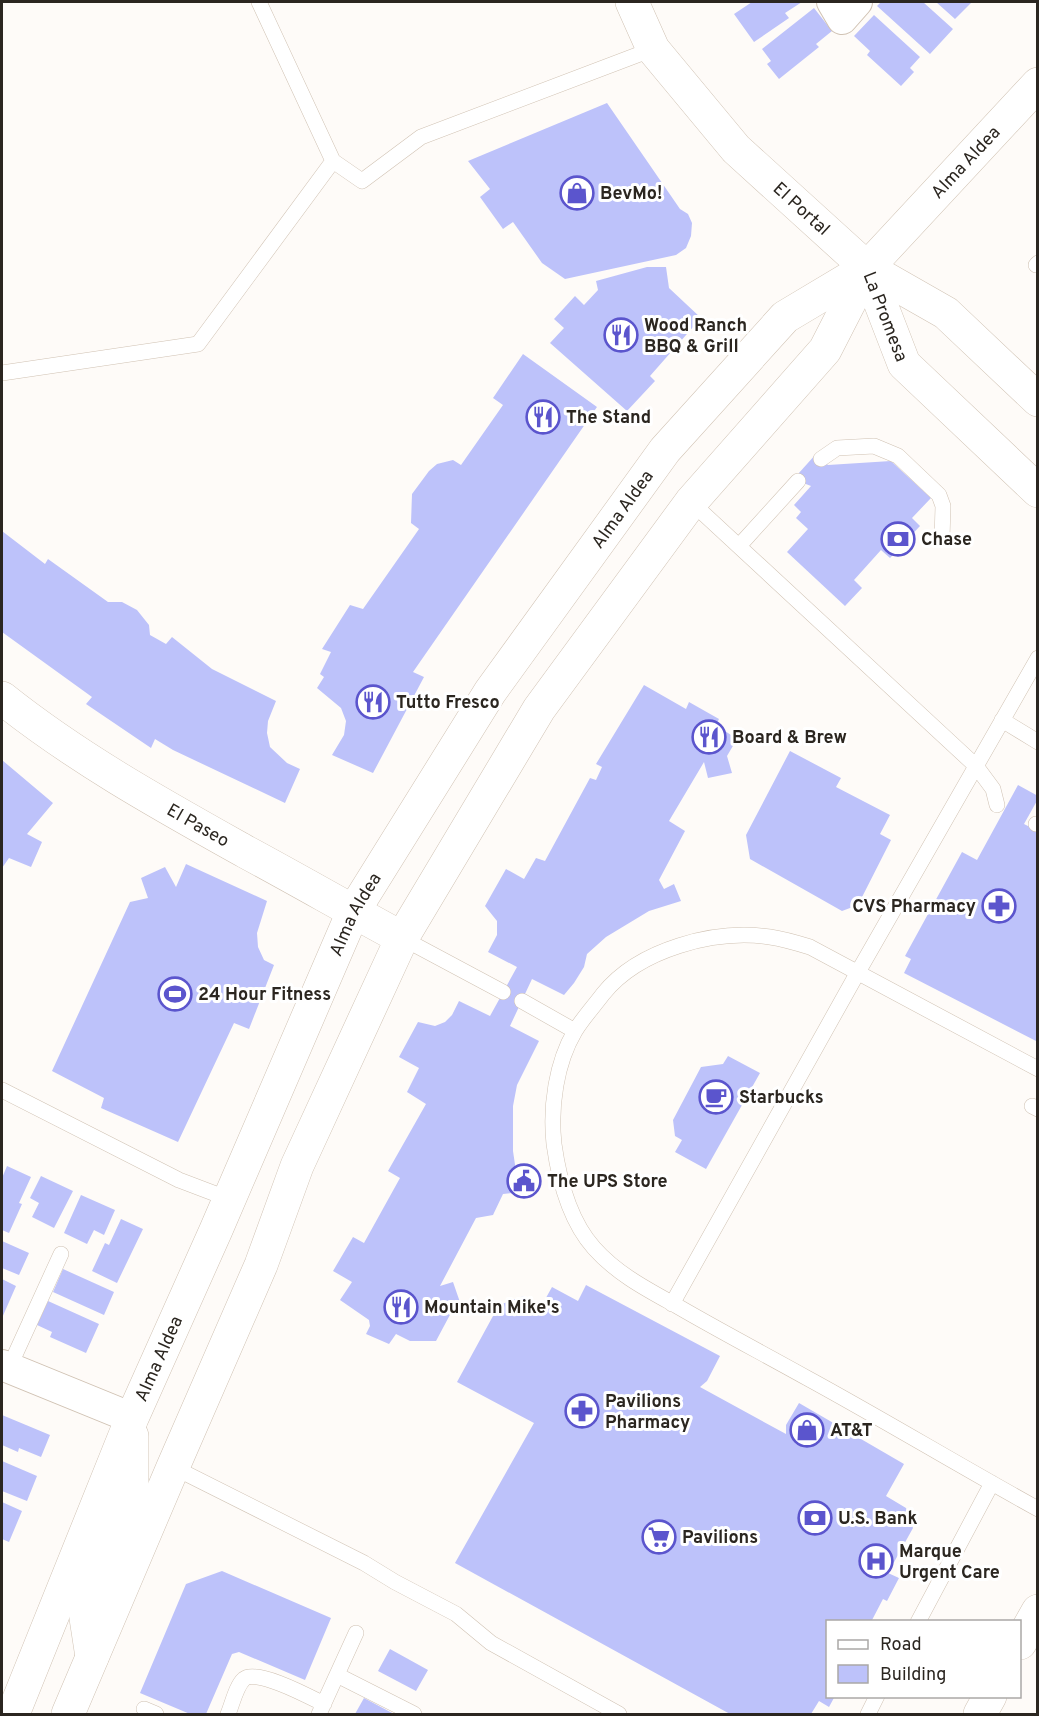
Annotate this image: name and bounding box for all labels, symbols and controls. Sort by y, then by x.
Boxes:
street label: Alma Aldea [927,122,1006,205]
shop icon: BevMo! [559,175,595,211]
street label: El Portal [767,178,834,241]
place label: BevMo! [600,183,662,206]
street label: La Promesa [857,269,912,365]
place label: Wood Ranch BBQ & Grill [644,315,747,359]
restaurant icon: Wood Ranch BBQ & Grill [603,317,639,353]
restaurant icon: The Stand [525,399,561,435]
place label: The Stand [566,407,651,430]
street label: Alma Aldea [587,466,660,554]
bank icon: Chase [880,521,916,557]
place label: Chase [921,529,972,552]
restaurant icon: Tutto Fresco [355,684,391,720]
place label: Tutto Fresco [396,692,500,715]
restaurant icon: Board & Brew [691,719,727,755]
place label: Board & Brew [732,727,847,750]
street label: El Paseo [162,800,233,853]
street label: Alma Aldea [325,869,388,960]
pharmacy icon: CVS Pharmacy [981,888,1017,924]
place label: CVS Pharmacy [852,896,976,919]
sports icon: 24 Hour Fitness [157,976,193,1012]
place label: 24 Hour Fitness [198,984,331,1007]
cafe icon: Starbucks [698,1079,734,1115]
place label: Starbucks [739,1087,824,1110]
public building icon: The UPS Store [506,1163,542,1199]
place label: The UPS Store [547,1171,668,1194]
restaurant icon: Mountain Mike's [383,1289,419,1325]
place label: Mountain Mike's [424,1297,560,1320]
street label: Alma Aldea [131,1313,189,1406]
place label: Pavilions Pharmacy [605,1391,690,1435]
pharmacy icon: Pavilions Pharmacy [564,1393,600,1429]
shop icon: AT&T [789,1412,825,1448]
place label: AT&T [830,1420,873,1443]
bank icon: U.S. Bank [797,1500,833,1536]
place label: U.S. Bank [838,1508,918,1531]
supermarket icon: Pavilions [641,1519,677,1555]
place label: Pavilions [682,1527,758,1550]
place label: Marque Urgent Care [899,1541,1000,1585]
hospital icon: Marque Urgent Care [858,1543,894,1579]
legend [826,1620,1021,1698]
text: Road [880,1634,922,1657]
text: Building [880,1664,946,1687]

